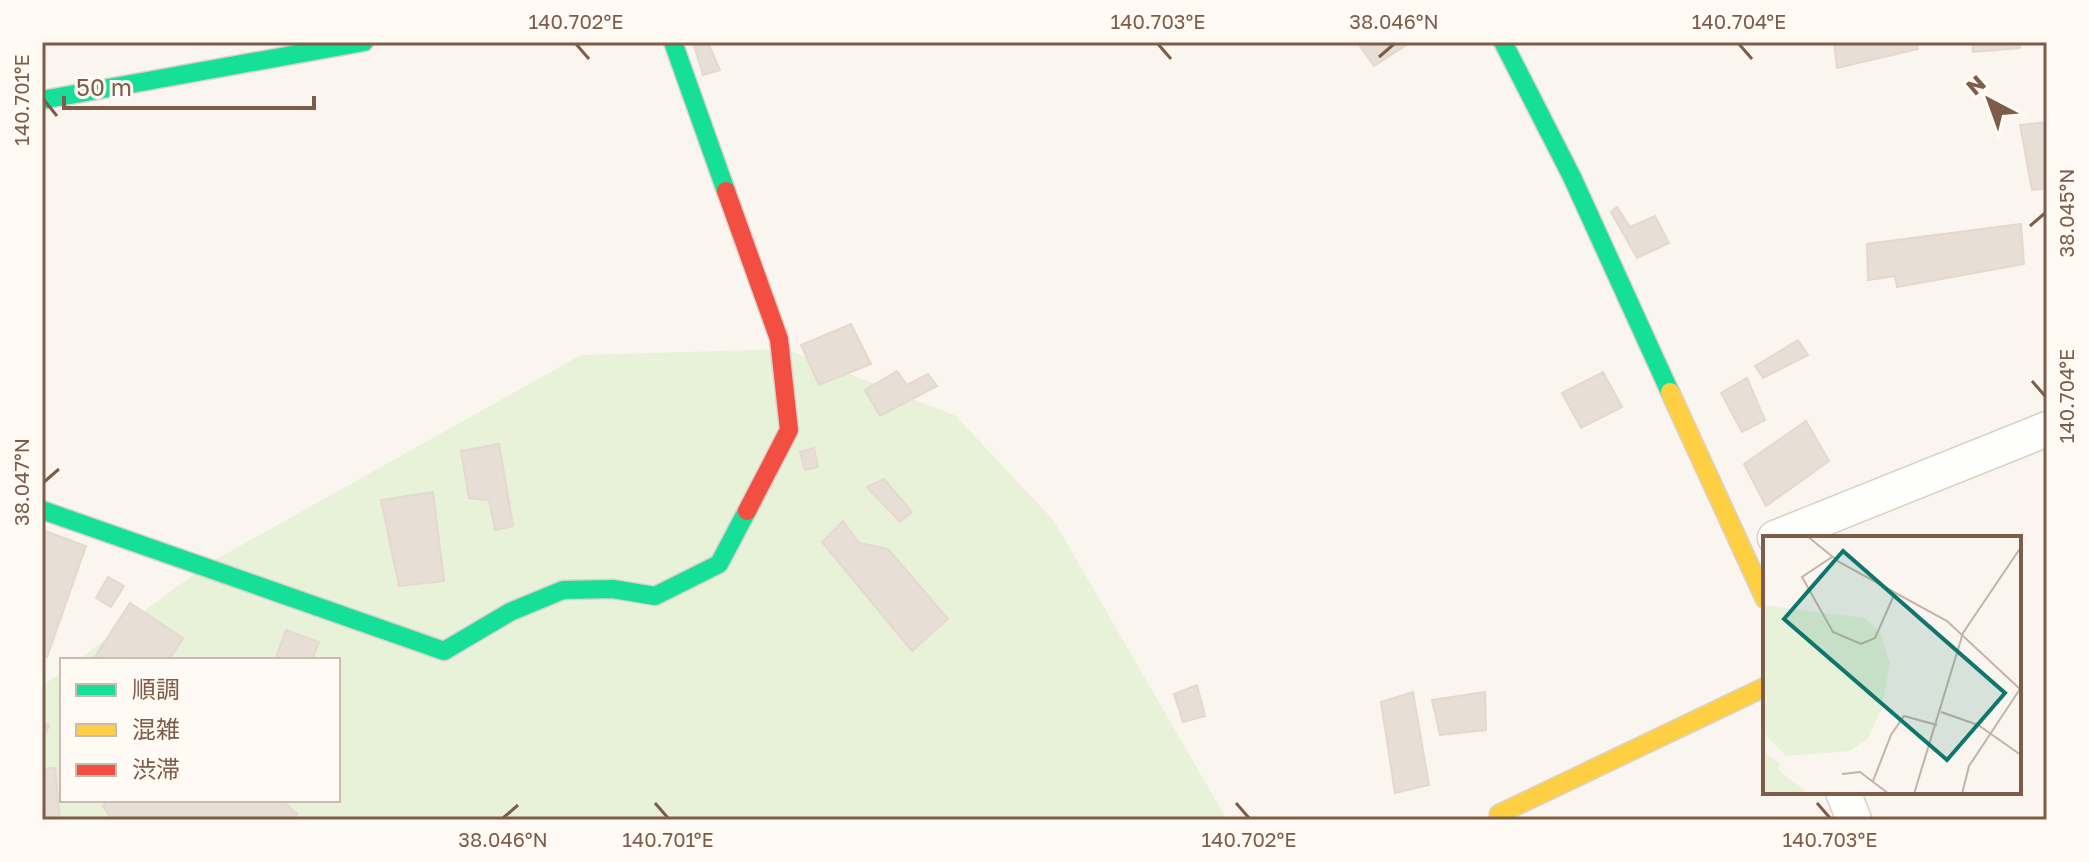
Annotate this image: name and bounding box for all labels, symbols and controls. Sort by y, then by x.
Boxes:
text: 140.702°E [529,9,623,33]
text: 140.703°E [1111,9,1206,33]
text: 38.046°N [1349,9,1439,33]
text: 140.704°E [1692,9,1786,33]
text: 140.701°E [9,54,33,146]
scale bar [64,60,314,110]
north arrow [1949,60,2029,140]
text: N [1960,69,1991,100]
text: 50 m [76,72,132,101]
text: 38.045°N [2054,168,2078,258]
text: 140.704°E [2054,349,2078,443]
text: 38.047°N [9,438,33,526]
inset map [1763,536,2021,794]
legend [60,658,340,802]
text: 順調 [132,674,180,703]
text: 混雑 [132,714,180,743]
text: 渋滞 [132,754,180,783]
text: 38.046°N [458,827,548,851]
text: 140.701°E [622,827,714,851]
text: 140.702°E [1202,827,1296,851]
text: 140.703°E [1783,827,1878,851]

